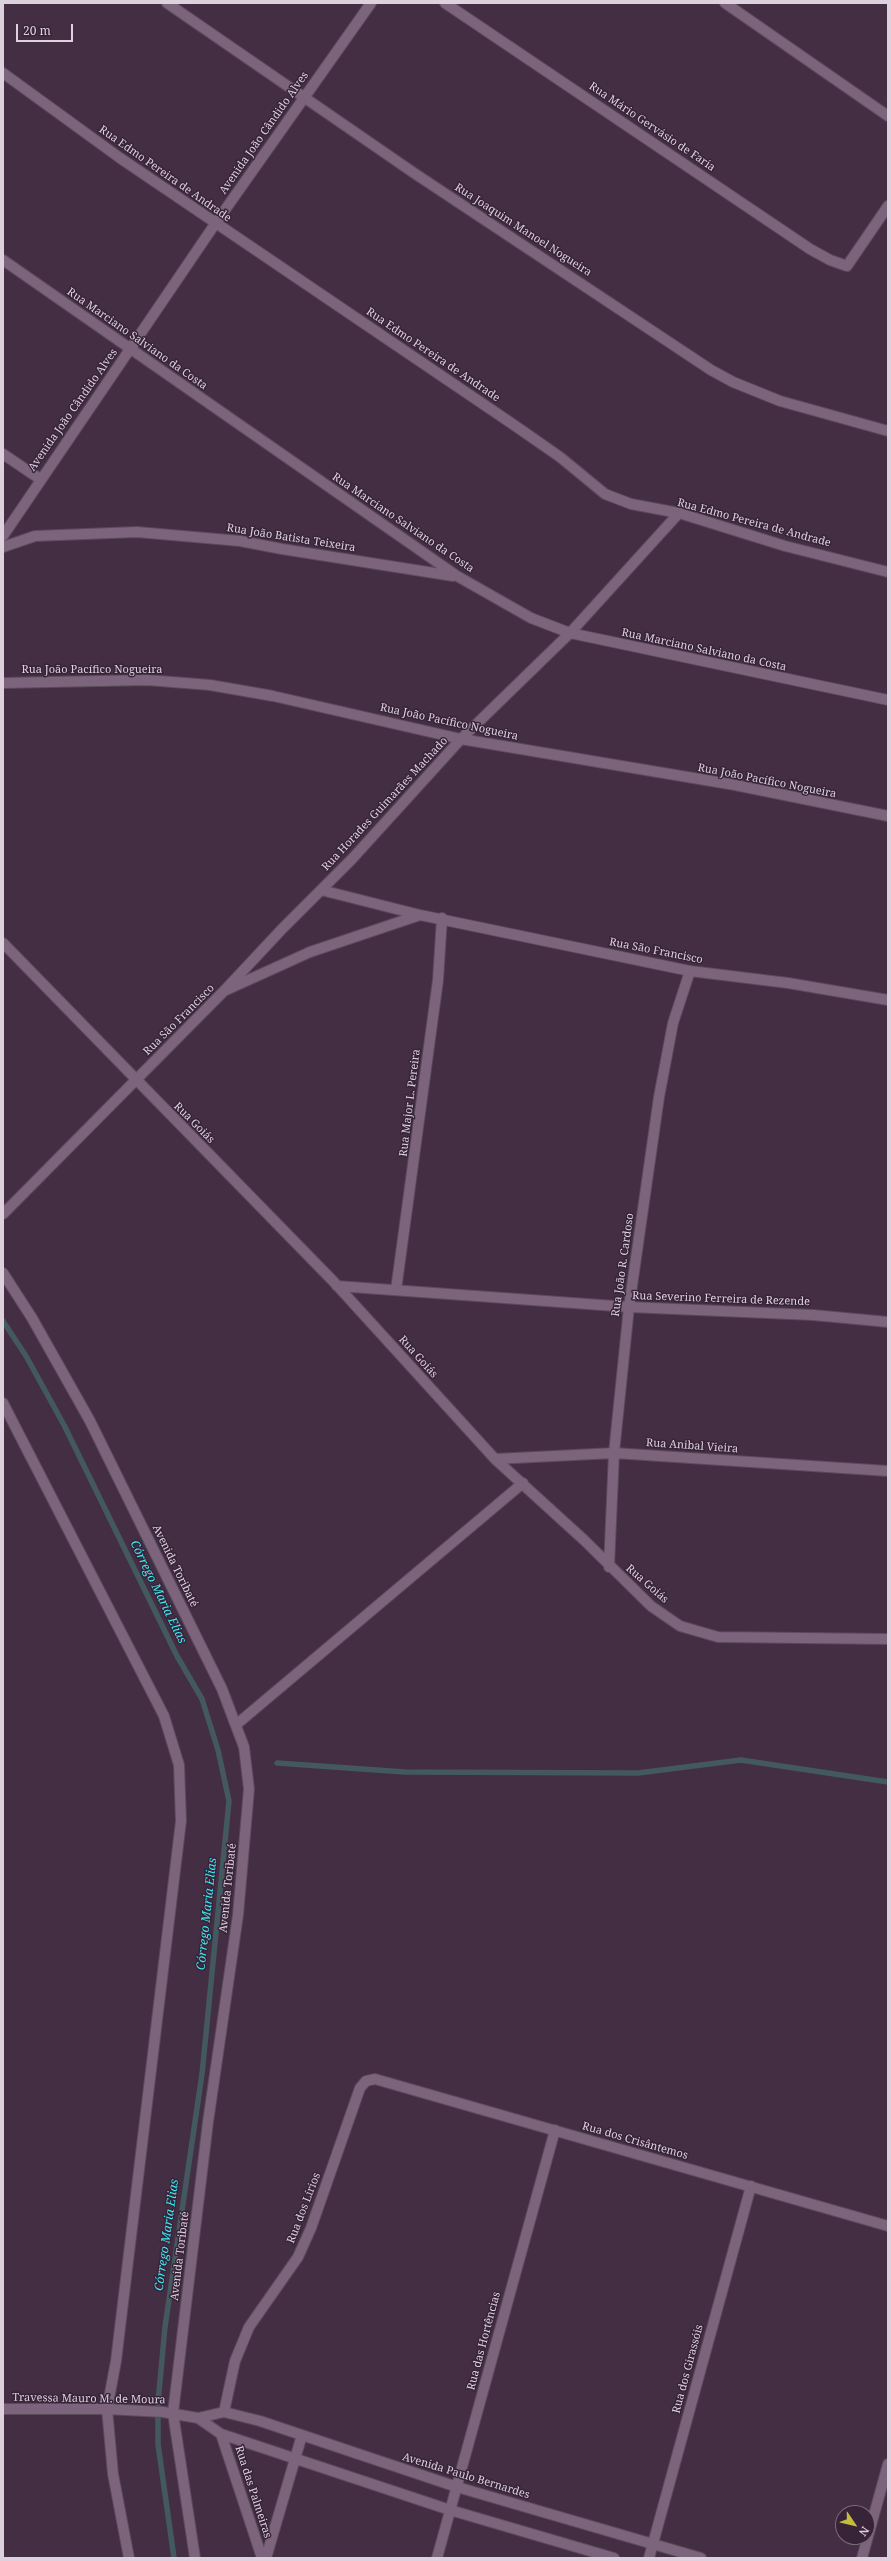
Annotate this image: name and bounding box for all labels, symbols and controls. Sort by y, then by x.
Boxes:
scale bar [18,16,75,42]
text: 20 m [23,22,51,39]
street label: Avenida João Cândido Alves [217,69,311,197]
street label: Rua Mário Gervásio de Faria [586,80,718,174]
street label: Rua Edmo Pereira de Andrade [96,123,234,225]
street label: Rua Joaquim Manoel Nogueira [452,181,594,279]
street label: Rua Marciano Salviano da Costa [64,285,210,393]
street label: Rua Edmo Pereira de Andrade [364,305,502,405]
street label: Avenida João Cândido Alves [26,346,120,474]
street label: Rua Marciano Salviano da Costa [330,470,476,576]
street label: Rua Edmo Pereira de Andrade [676,496,832,550]
street label: Rua João Batista Teixeira [226,521,356,555]
street label: Rua Marciano Salviano da Costa [620,626,788,674]
street label: Rua João Pacífico Nogueira [22,663,162,677]
street label: Rua João Pacífico Nogueira [379,701,519,743]
street label: Rua Horades Guimarães Machado [319,734,451,874]
street label: Rua João Pacífico Nogueira [697,761,837,801]
street label: Rua São Francisco [608,935,704,967]
street label: Rua São Francisco [141,982,217,1058]
street label: Rua Major L. Pereira [397,1049,423,1157]
street label: Rua Goiás [171,1100,217,1146]
street label: Rua João R. Cardoso [609,1212,637,1318]
street label: Rua Severino Ferreira de Rezende [632,1289,810,1309]
street label: Rua Goiás [396,1333,440,1381]
street label: Rua Anibal Vieira [645,1436,739,1456]
street label: Avenida Toribaté [149,1523,201,1609]
water label: Córrego Maria Elias [127,1538,189,1646]
street label: Rua Goiás [623,1562,671,1606]
street label: Avenida Toribaté [217,1843,239,1933]
water label: Córrego Maria Elias [194,1857,220,1971]
street label: Rua dos Crisântemos [581,2120,689,2162]
street label: Rua dos Lírios [284,2171,324,2245]
water label: Córrego Maria Elias [152,2178,182,2292]
street label: Avenida Toribaté [168,2211,192,2301]
street label: Rua das Hortências [465,2290,503,2392]
street label: Rua dos Girassóis [670,2323,706,2415]
street label: Travessa Mauro M. de Moura [12,2391,166,2407]
street label: Rua das Palmeiras [232,2444,274,2540]
street label: Avenida Paulo Bernardes [401,2450,531,2502]
north arrow [835,2505,875,2545]
text: N [856,2524,873,2539]

